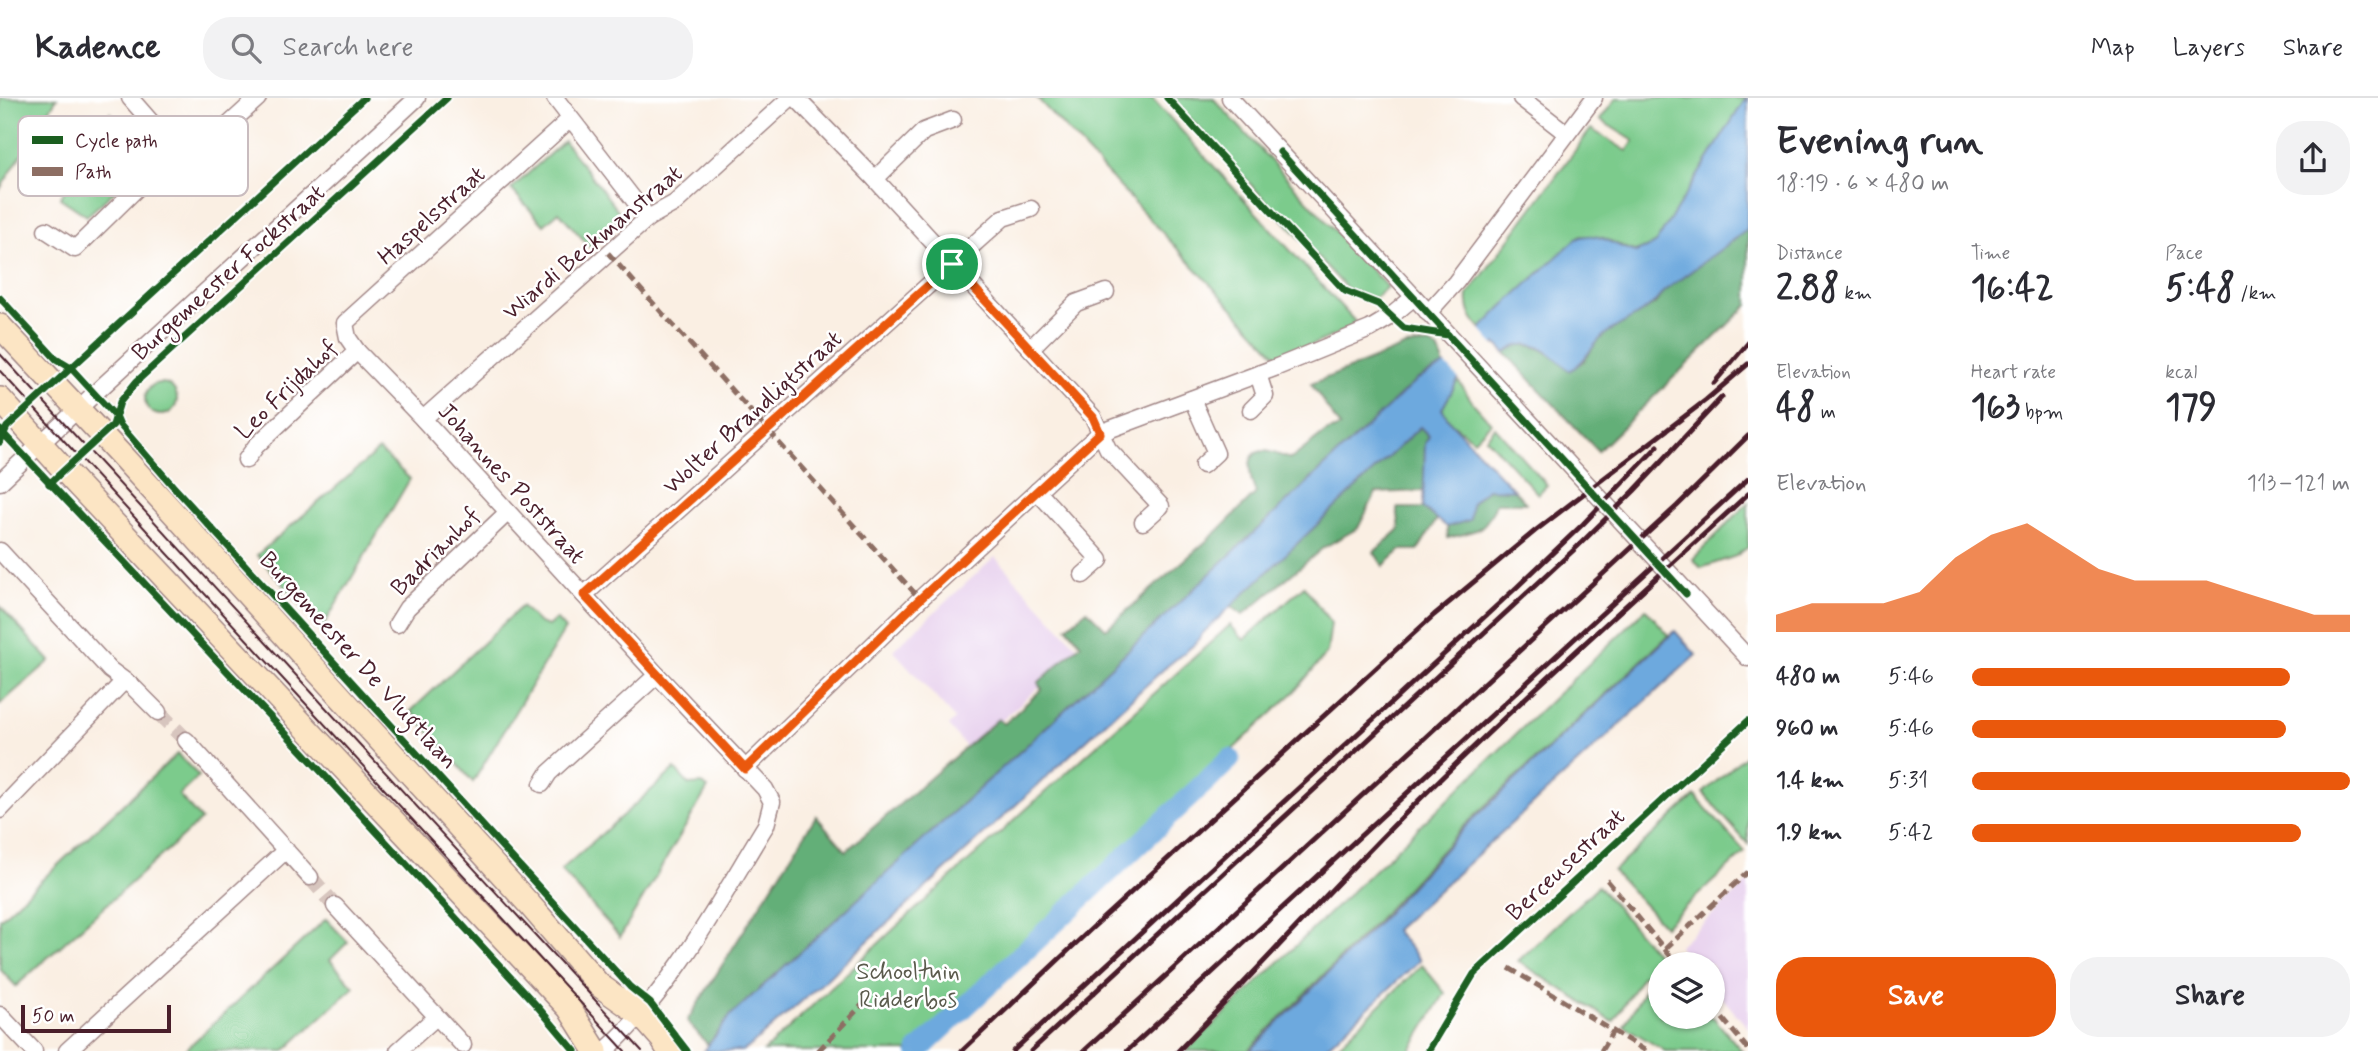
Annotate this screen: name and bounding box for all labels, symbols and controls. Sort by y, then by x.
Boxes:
search box [203,17,693,80]
text: Kadence [35,26,161,70]
icon: search [227,29,265,67]
text: Search here [283,31,413,65]
text: Map [2091,33,2135,64]
text: Layers [2173,33,2245,64]
text: Share [2283,33,2343,64]
legend [18,116,248,196]
text: Evening run [1776,118,1983,167]
button: share [2276,121,2350,195]
text: Cycle path [75,129,158,154]
street label: Wiardi Beckmanstraat [496,159,689,328]
text: Path [75,160,112,185]
street label: Haspelsstraat [372,160,492,273]
text: 18:19 · 6 × 480 m [1776,169,1949,199]
street label: Burgemeester Fockstraat [126,178,334,370]
pin [922,234,982,294]
text: Distance [1776,241,1843,266]
text: Time [1971,241,2010,266]
text: Pace [2165,241,2203,266]
icon: arrive [933,245,971,283]
text: 2.88 [1776,266,1839,312]
text: 16:42 [1971,266,2054,312]
text: 5:48 [2165,266,2235,312]
text: km [1839,281,1872,306]
text: /km [2235,281,2276,306]
street label: Wolter Brandligtstraat [657,324,849,502]
street label: Leo Frijdahof [229,333,345,447]
text: Elevation [1776,360,1851,385]
text: Heart rate [1971,360,2056,385]
text: kcal [2165,360,2197,385]
text: 48 [1776,385,1816,431]
text: 163 [1971,385,2020,431]
text: 179 [2165,385,2217,431]
street label: Johannes Poststraat [430,397,592,571]
text: m [1816,400,1836,425]
text: bpm [2020,400,2063,425]
text: Elevation [1776,469,1867,499]
text: 113–121 m [2247,469,2350,499]
street label: Badrianhof [385,501,487,603]
street label: Burgemeester De Vlugtlaan [250,546,464,778]
text: 480 m [1776,662,1840,692]
text: 5:46 [1888,662,1934,692]
text: 960 m [1776,714,1838,744]
text: 5:46 [1888,714,1934,744]
text: 1.4 km [1776,766,1844,796]
text: 5:31 [1888,766,1928,796]
street label: Berceusestraat [1500,802,1632,928]
text: 1.9 km [1776,818,1842,848]
text: 5:42 [1888,818,1933,848]
map controls [1648,952,1725,1029]
button: layers [1648,952,1725,1029]
park label: Schooltuin Ridderbos [856,957,960,1016]
button: Save [1776,957,2056,1037]
button: Share [2070,957,2350,1037]
scale bar [21,1002,172,1034]
text: 50 m [32,1004,75,1029]

